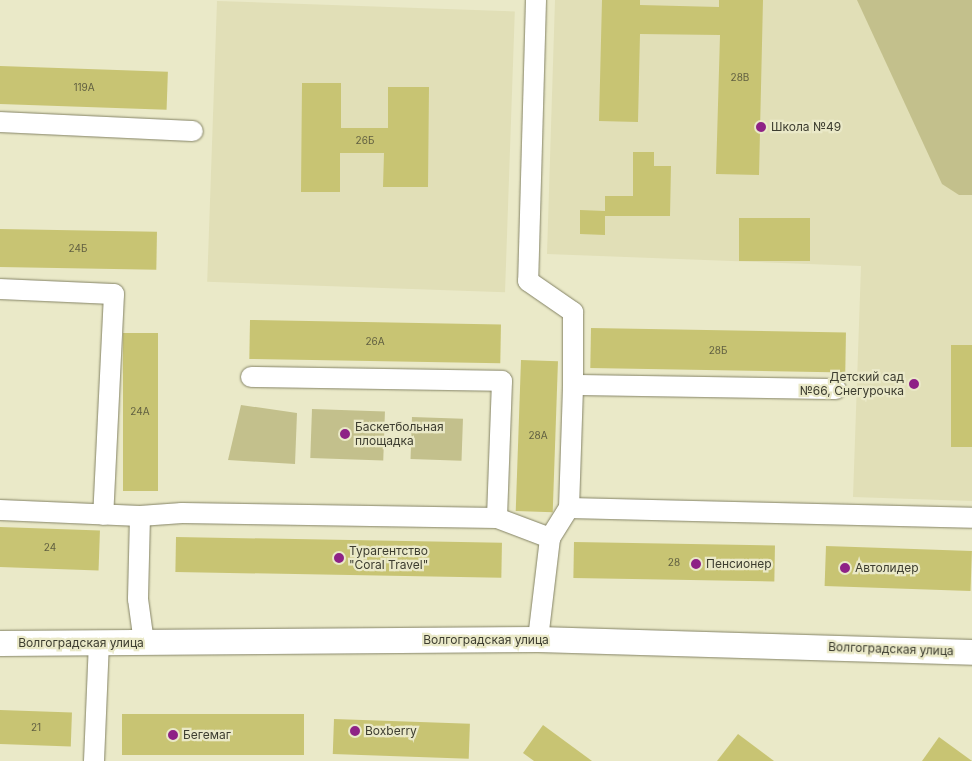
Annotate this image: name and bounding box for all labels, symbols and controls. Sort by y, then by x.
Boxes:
house number: 28В [731,72,749,84]
house number: 119А [73,82,95,94]
place label: Школа №49 [771,120,841,134]
marker: Школа №49 [755,121,767,133]
house number: 26Б [356,135,374,147]
house number: 24Б [69,243,87,255]
house number: 26А [365,336,385,348]
house number: 28Б [709,345,727,357]
place label: Детский сад №66, Снегурочка [799,370,904,398]
marker: Детский сад №66, Снегурочка [908,378,920,390]
house number: 24А [130,406,150,418]
place label: Баскетбольная площадка [355,420,444,448]
marker: Баскетбольная площадка [339,428,351,440]
house number: 28А [528,430,548,442]
house number: 24 [44,542,56,554]
place label: Турагентство "Coral Travel" [349,544,428,572]
marker: Турагентство "Coral Travel" [333,552,345,564]
house number: 28 [668,557,680,569]
place label: Пенсионер [706,557,772,571]
marker: Пенсионер [690,558,702,570]
place label: Автолидер [855,561,919,575]
marker: Автолидер [839,562,851,574]
street label: Волгоградская улица [423,633,549,647]
street label: Волгоградская улица [18,636,144,650]
street label: Волгоградская улица [828,640,954,658]
house number: 21 [31,722,41,734]
place label: Boxberry [365,724,417,738]
marker: Boxberry [349,725,361,737]
place label: Бегемаг [183,728,231,742]
marker: Бегемаг [167,729,179,741]

